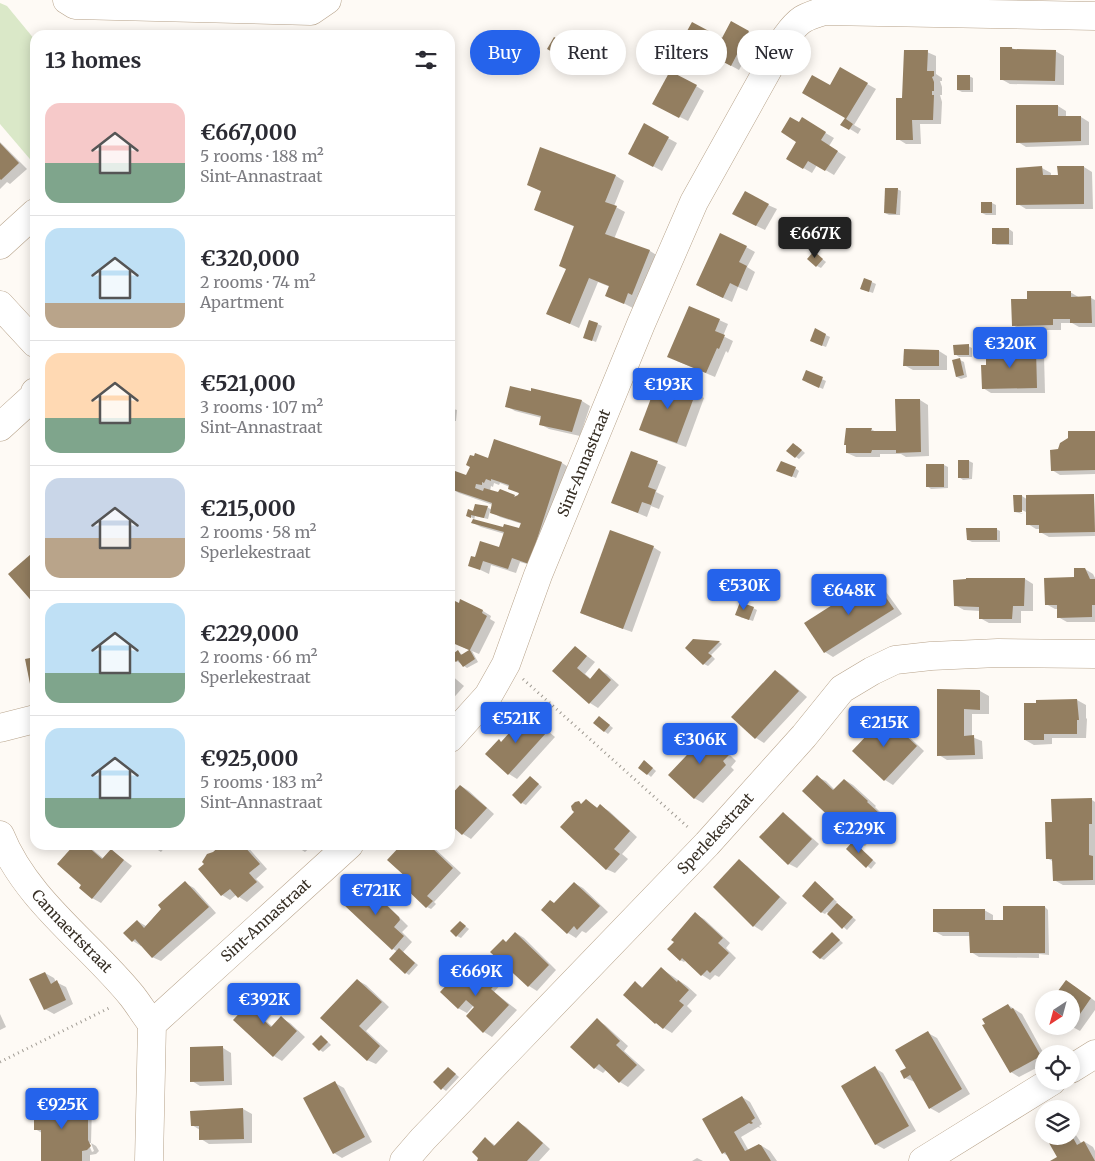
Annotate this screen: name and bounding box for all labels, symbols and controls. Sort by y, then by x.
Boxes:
chip: Buy [470,30,540,75]
chip: Rent [550,30,626,75]
chip: Filters [636,30,727,75]
chip: New [737,30,811,75]
icon: filters [412,46,440,74]
text: 13 homes [45,47,141,74]
text: €667,000 [200,119,297,146]
icon: home [85,123,145,183]
text: 5 rooms · 188 m² [200,146,324,166]
text: Sint-Annastraat [200,166,322,186]
pin: €667K [780,216,850,259]
text: €667K [789,223,841,243]
text: €320,000 [200,245,300,272]
icon: home [85,248,145,308]
text: 2 rooms · 74 m² [200,272,316,292]
text: Apartment [200,292,284,312]
pin: €320K [975,326,1045,369]
text: €320K [984,333,1036,353]
pin: €193K [633,368,703,410]
text: €521,000 [200,370,296,397]
icon: home [85,373,145,433]
text: €193K [644,374,692,394]
text: 3 rooms · 107 m² [200,397,323,417]
street label: Sint-Annastraat [553,406,614,520]
text: Sint-Annastraat [200,417,322,437]
text: €215,000 [200,495,296,522]
icon: home [85,498,145,558]
text: 2 rooms · 58 m² [200,522,317,542]
text: Sperlekestraat [200,542,311,562]
pin: €530K [709,568,779,611]
pin: €648K [814,574,884,616]
text: €530K [718,575,770,595]
text: €648K [822,580,876,600]
text: €229,000 [200,620,299,647]
icon: home [85,623,145,683]
text: 2 rooms · 66 m² [200,647,317,667]
text: Sperlekestraat [200,667,311,687]
pin: €521K [481,702,551,744]
pin: €215K [849,706,919,748]
text: €521K [492,708,540,728]
text: €215K [860,712,909,732]
pin: €306K [665,722,735,765]
text: €306K [674,729,726,749]
text: €925,000 [200,745,298,772]
icon: home [85,748,145,808]
text: 5 rooms · 183 m² [200,772,323,792]
street label: Sperlekestraat [673,789,758,878]
text: Sint-Annastraat [200,792,322,812]
pin: €229K [824,812,894,854]
text: €229K [833,818,885,838]
street label: Sint-Annastraat [217,874,315,966]
pin: €721K [341,874,411,916]
text: €721K [351,880,401,900]
street label: Cannaertstraat [28,885,117,977]
pin: €669K [441,954,511,997]
text: €669K [450,961,502,981]
pin: €392K [229,982,299,1025]
text: €392K [238,989,290,1009]
north arrow [1035,990,1080,1035]
map controls [1035,990,1080,1145]
button: locate [1035,1045,1080,1090]
pin: €925K [27,1088,97,1130]
text: €925K [36,1094,88,1114]
button: layers [1035,1100,1080,1145]

